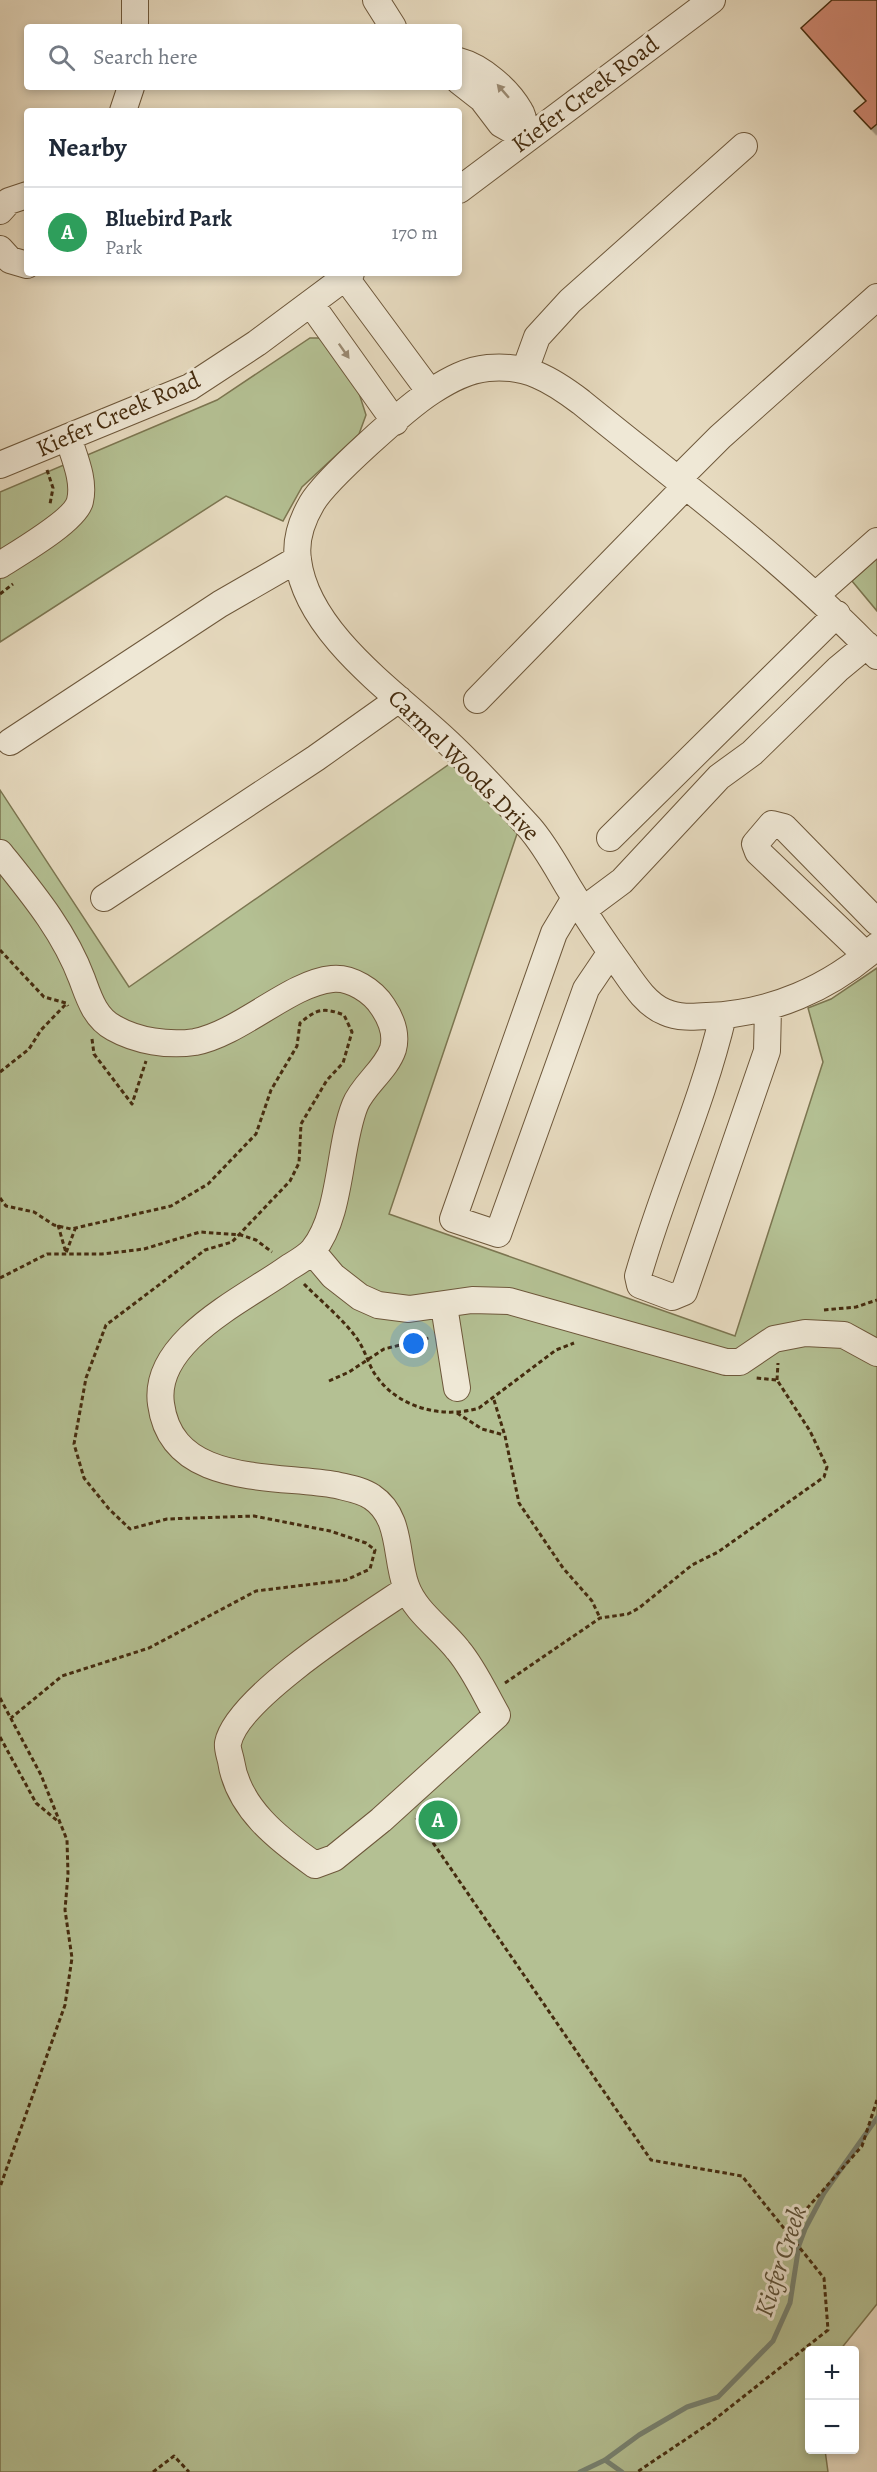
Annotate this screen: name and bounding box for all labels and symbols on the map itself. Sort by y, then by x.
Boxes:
street label: Kiefer Creek Road [505,28,665,160]
one-way arrow [497,84,510,99]
one-way arrow [338,343,350,359]
street label: Kiefer Creek Road [31,363,205,464]
street label: Carmel Woods Drive [381,682,547,848]
your location [399,1329,428,1358]
pin: A [418,1798,458,1842]
water label: Kiefer Creek [746,2201,815,2321]

